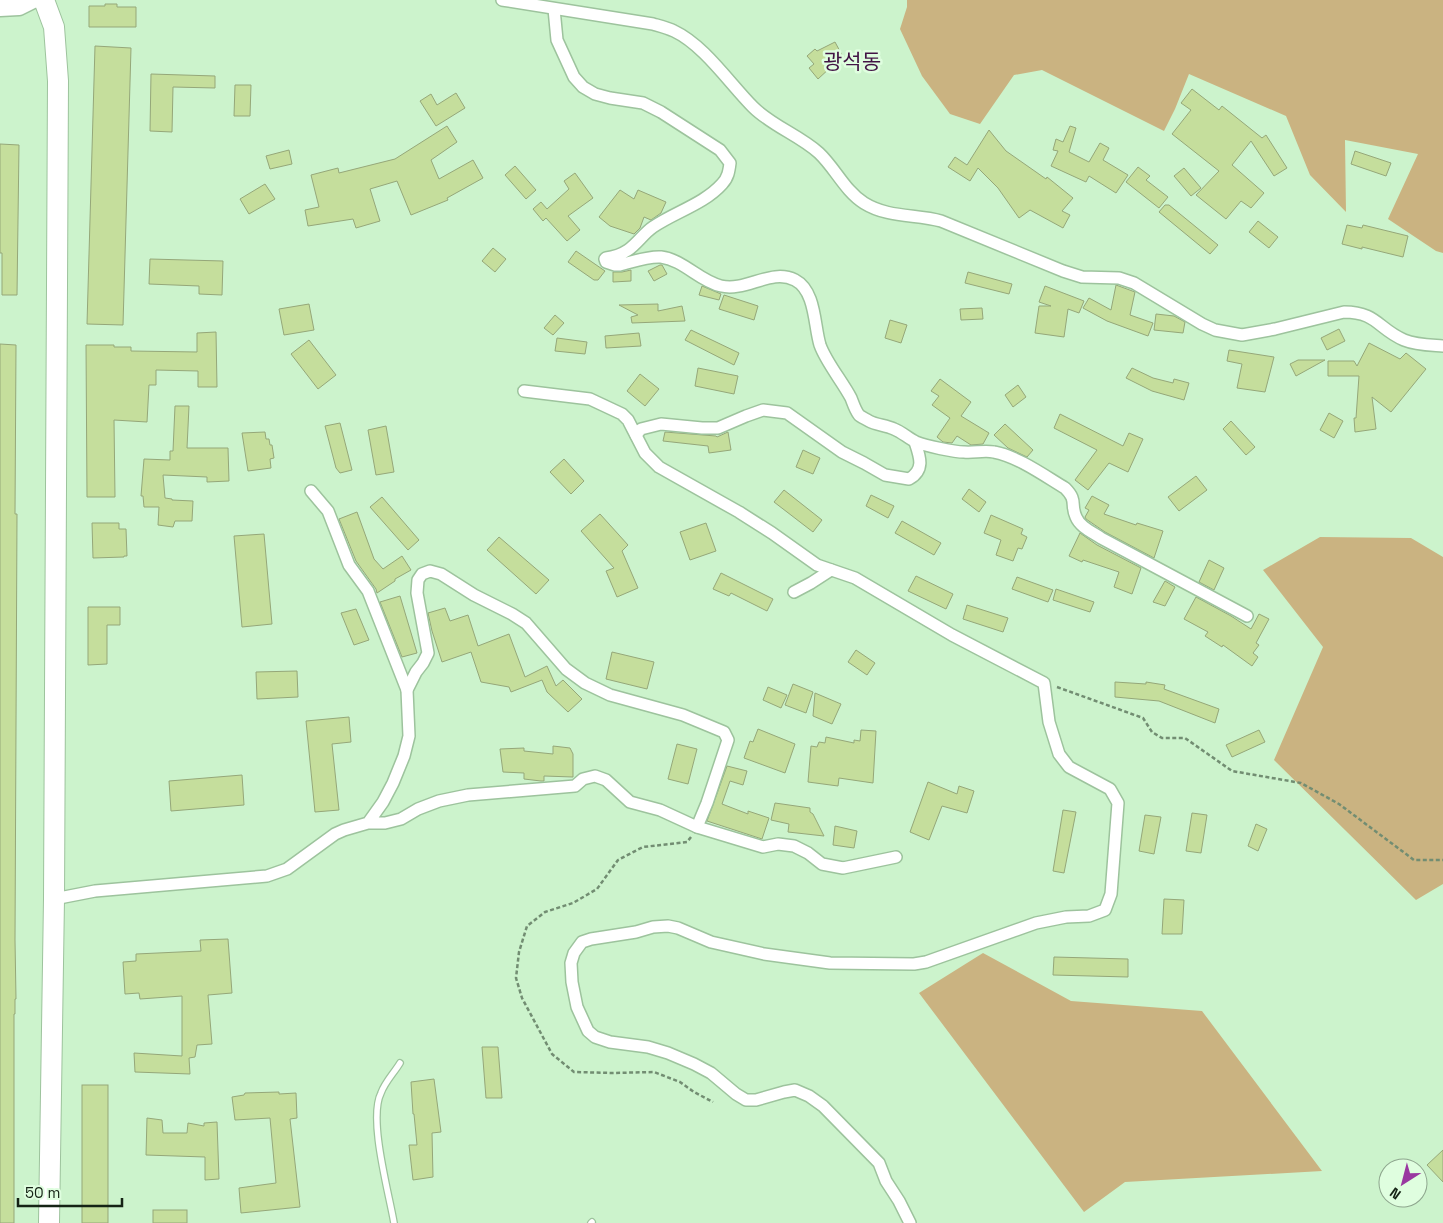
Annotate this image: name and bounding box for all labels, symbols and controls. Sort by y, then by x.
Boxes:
district label: 광석동 [823,48,881,75]
north arrow [1378,1158,1428,1208]
scale bar [18,1176,121,1208]
text: 50 m [25,1183,60,1202]
text: N [1386,1183,1404,1204]

